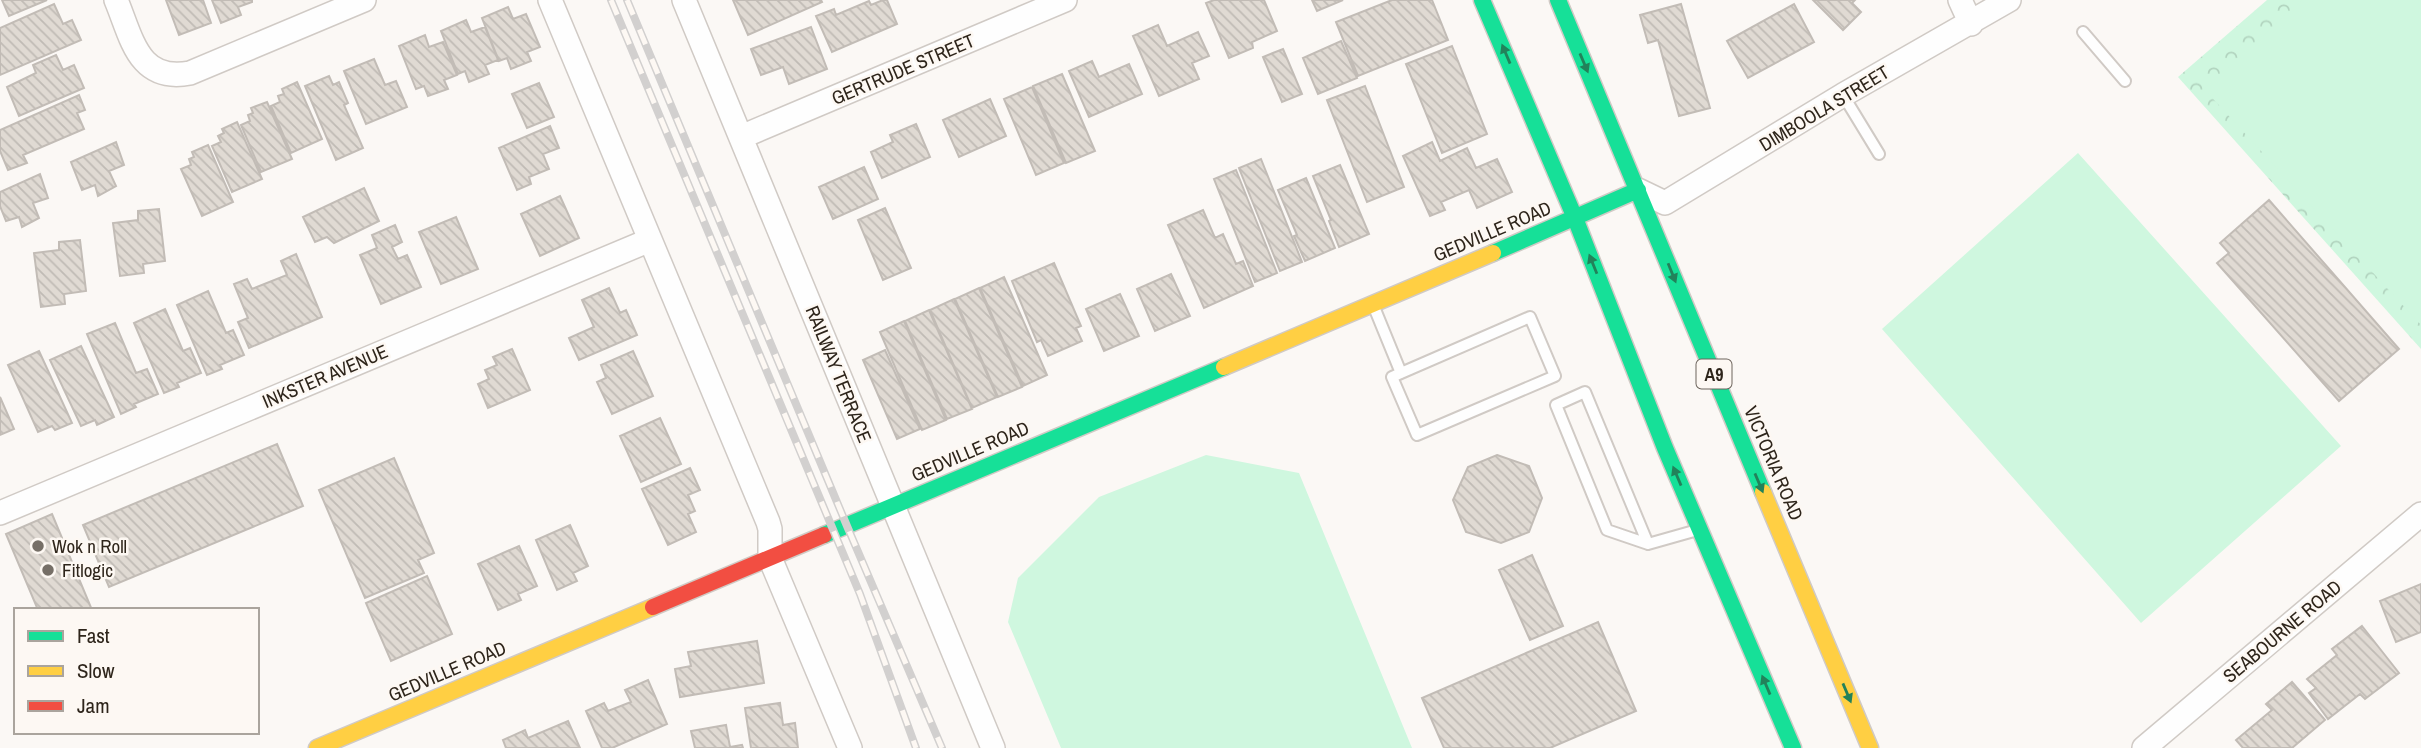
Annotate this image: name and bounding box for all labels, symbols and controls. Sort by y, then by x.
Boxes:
street label: GERTRUDE STREET [828,27,979,111]
one-way arrow [1500,44,1511,65]
one-way arrow [1579,53,1590,74]
street label: DIMBOOLA STREET [1754,59,1894,157]
street label: GEDVILLE ROAD [1429,195,1555,267]
one-way arrow [1588,254,1599,275]
one-way arrow [1667,262,1678,283]
street label: RAILWAY TERRACE [800,302,878,446]
street label: INKSTER AVENUE [258,338,392,414]
road number: A9 [1696,360,1732,388]
street label: VICTORIA ROAD [1738,402,1810,524]
street label: GEDVILLE ROAD [907,415,1033,487]
one-way arrow [1672,465,1683,486]
one-way arrow [1754,473,1765,494]
place label: Wok n Roll [52,533,127,559]
marker: Wok n Roll [30,538,46,554]
place label: Fitlogic [62,557,113,583]
marker: Fitlogic [40,562,56,578]
street label: SEABOURNE ROAD [2217,574,2347,688]
legend [14,608,259,734]
text: Fast [77,621,110,650]
street label: GEDVILLE ROAD [384,635,510,707]
text: Slow [77,656,115,685]
one-way arrow [1760,675,1772,695]
one-way arrow [1841,683,1853,703]
text: Jam [77,691,110,720]

